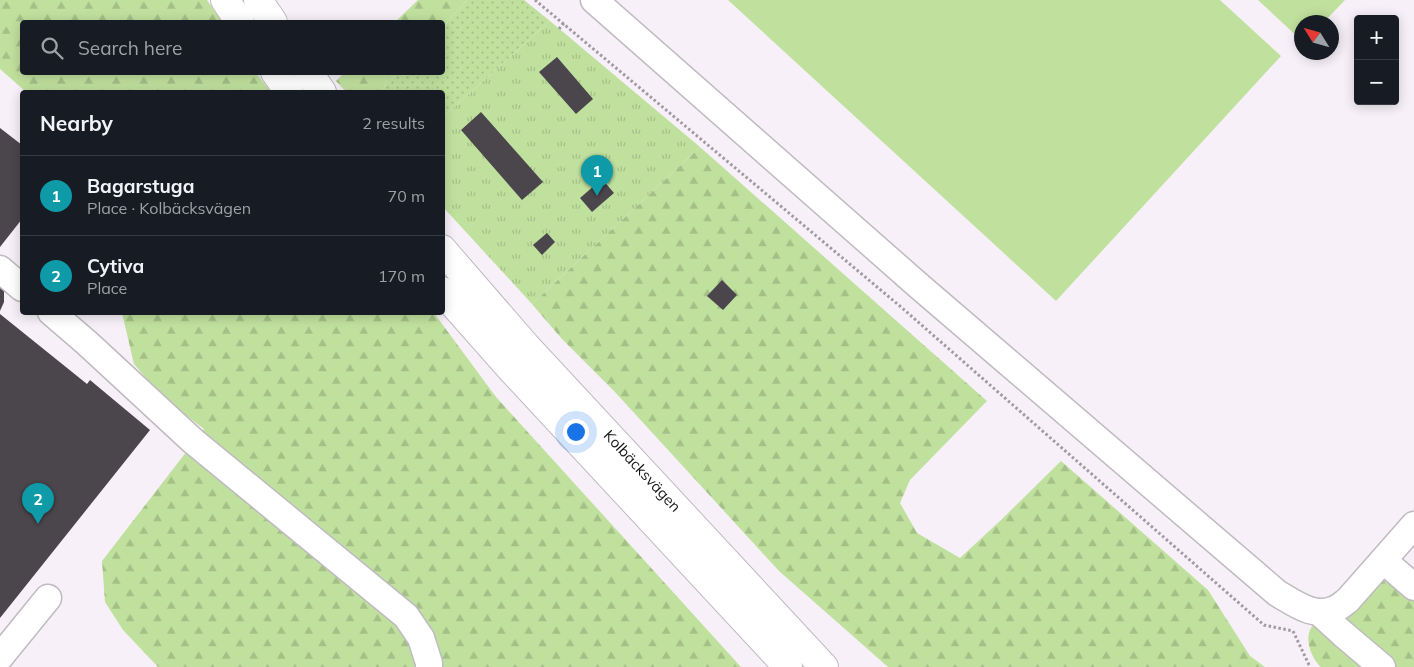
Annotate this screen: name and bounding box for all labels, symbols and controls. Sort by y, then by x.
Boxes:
north arrow [1294,15,1339,60]
map controls [1354,15,1399,105]
button: + [1354,15,1399,60]
search box [20,20,445,75]
icon: search [38,34,66,62]
text: Search here [78,36,182,60]
button: − [1354,60,1399,105]
text: Nearby [40,110,113,136]
text: 2 results [362,113,425,133]
pin: 1 [581,155,613,196]
text: Bagarstuga [87,174,194,198]
text: 1 [51,186,61,206]
text: 70 m [388,186,425,206]
text: Place · Kolbäcksvägen [87,198,251,218]
text: Cytiva [87,254,144,278]
text: 2 [51,266,61,286]
text: 170 m [378,266,425,286]
text: Place [87,278,127,298]
your location [563,419,589,445]
street label: Kolbäcksvägen [600,426,685,516]
pin: 2 [22,483,54,524]

